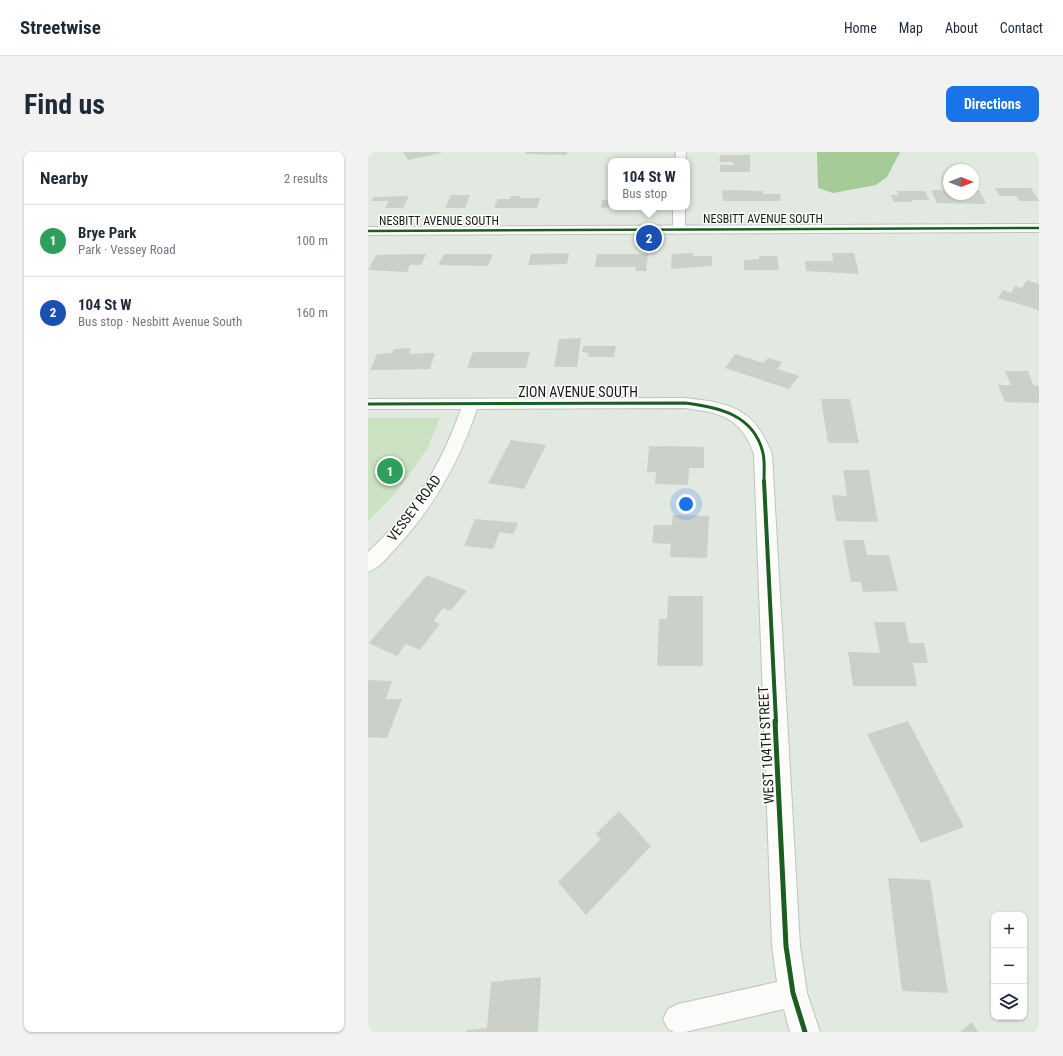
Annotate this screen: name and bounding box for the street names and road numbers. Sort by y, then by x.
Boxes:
street label: NESBITT AVENUE SOUTH [703,212,823,226]
street label: NESBITT AVENUE SOUTH [379,214,499,228]
street label: ZION AVENUE SOUTH [518,384,638,400]
street label: VESSEY ROAD [384,472,444,544]
street label: WEST 104TH STREET [755,685,777,805]

